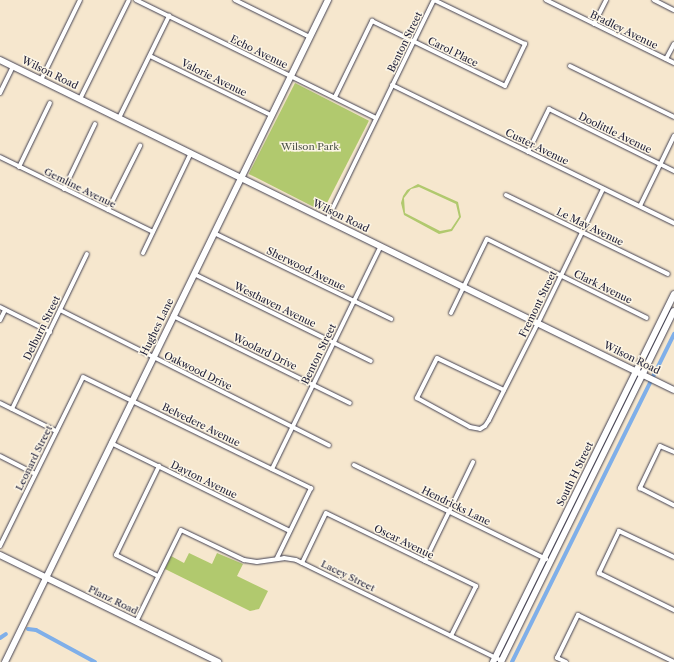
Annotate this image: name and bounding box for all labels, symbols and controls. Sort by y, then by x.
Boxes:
street label: Bradley Avenue [588,8,660,52]
street label: Benton Street [385,10,425,74]
street label: Echo Avenue [228,33,290,71]
street label: Carol Place [426,35,480,69]
street label: Wilson Road [20,54,80,92]
street label: Valorie Avenue [179,57,249,99]
street label: Doolittle Avenue [576,110,654,156]
street label: Custer Avenue [503,126,571,168]
park label: Wilson Park [281,141,339,153]
street label: Gemline Avenue [42,165,118,211]
street label: Wilson Road [311,197,371,235]
street label: Le May Avenue [554,205,626,249]
street label: Sherwood Avenue [264,245,348,293]
street label: Clark Avenue [572,268,634,306]
street label: Fremont Street [517,269,559,339]
street label: Westhaven Avenue [232,280,318,330]
street label: Delburn Street [21,294,63,362]
street label: Hughes Lane [138,296,176,358]
street label: Benton Street [299,322,339,386]
street label: Woolard Drive [231,331,299,373]
street label: Wilson Road [602,339,662,377]
street label: Oakwood Drive [162,349,234,393]
street label: Belvedere Avenue [160,401,242,449]
street label: Leonard Street [13,423,55,493]
street label: South H Street [554,440,596,508]
street label: Dayton Avenue [169,459,239,501]
street label: Hendricks Lane [420,484,492,528]
street label: Oscar Avenue [372,522,436,562]
street label: Lacey Street [319,558,377,594]
street label: Planz Road [86,583,140,617]

